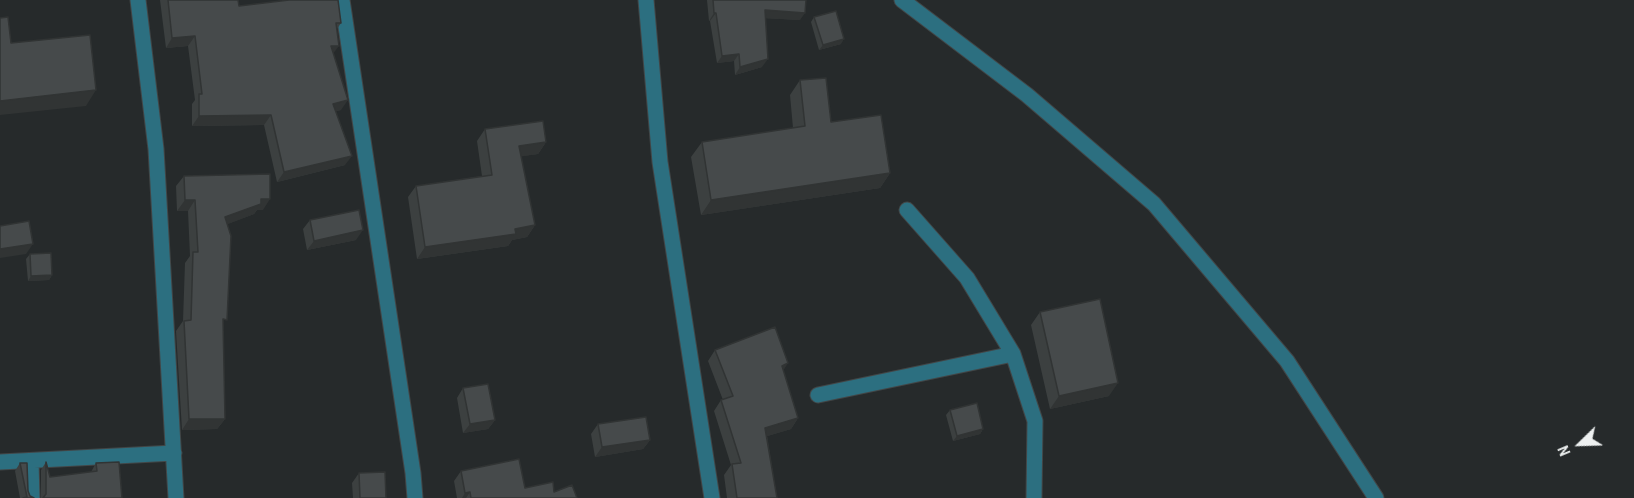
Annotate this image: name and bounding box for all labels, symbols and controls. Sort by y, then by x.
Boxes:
north arrow [1550,414,1610,474]
text: N [1551,442,1575,460]

